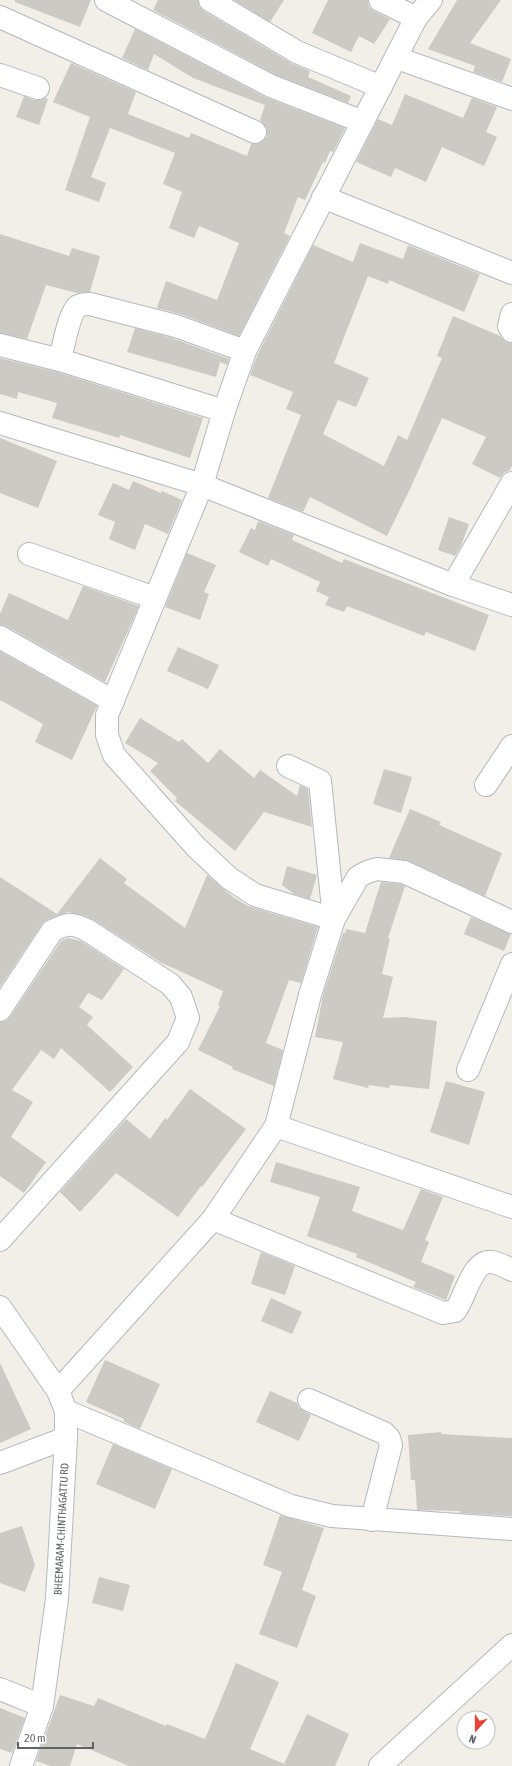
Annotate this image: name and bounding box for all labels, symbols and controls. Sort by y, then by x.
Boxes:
street label: BHEEMARAM-CHINTHAGATTU RD [52,1463,70,1595]
north arrow [456,1710,496,1750]
scale bar [18,1724,93,1750]
text: 20 m [24,1731,46,1745]
text: N [467,1733,478,1746]

